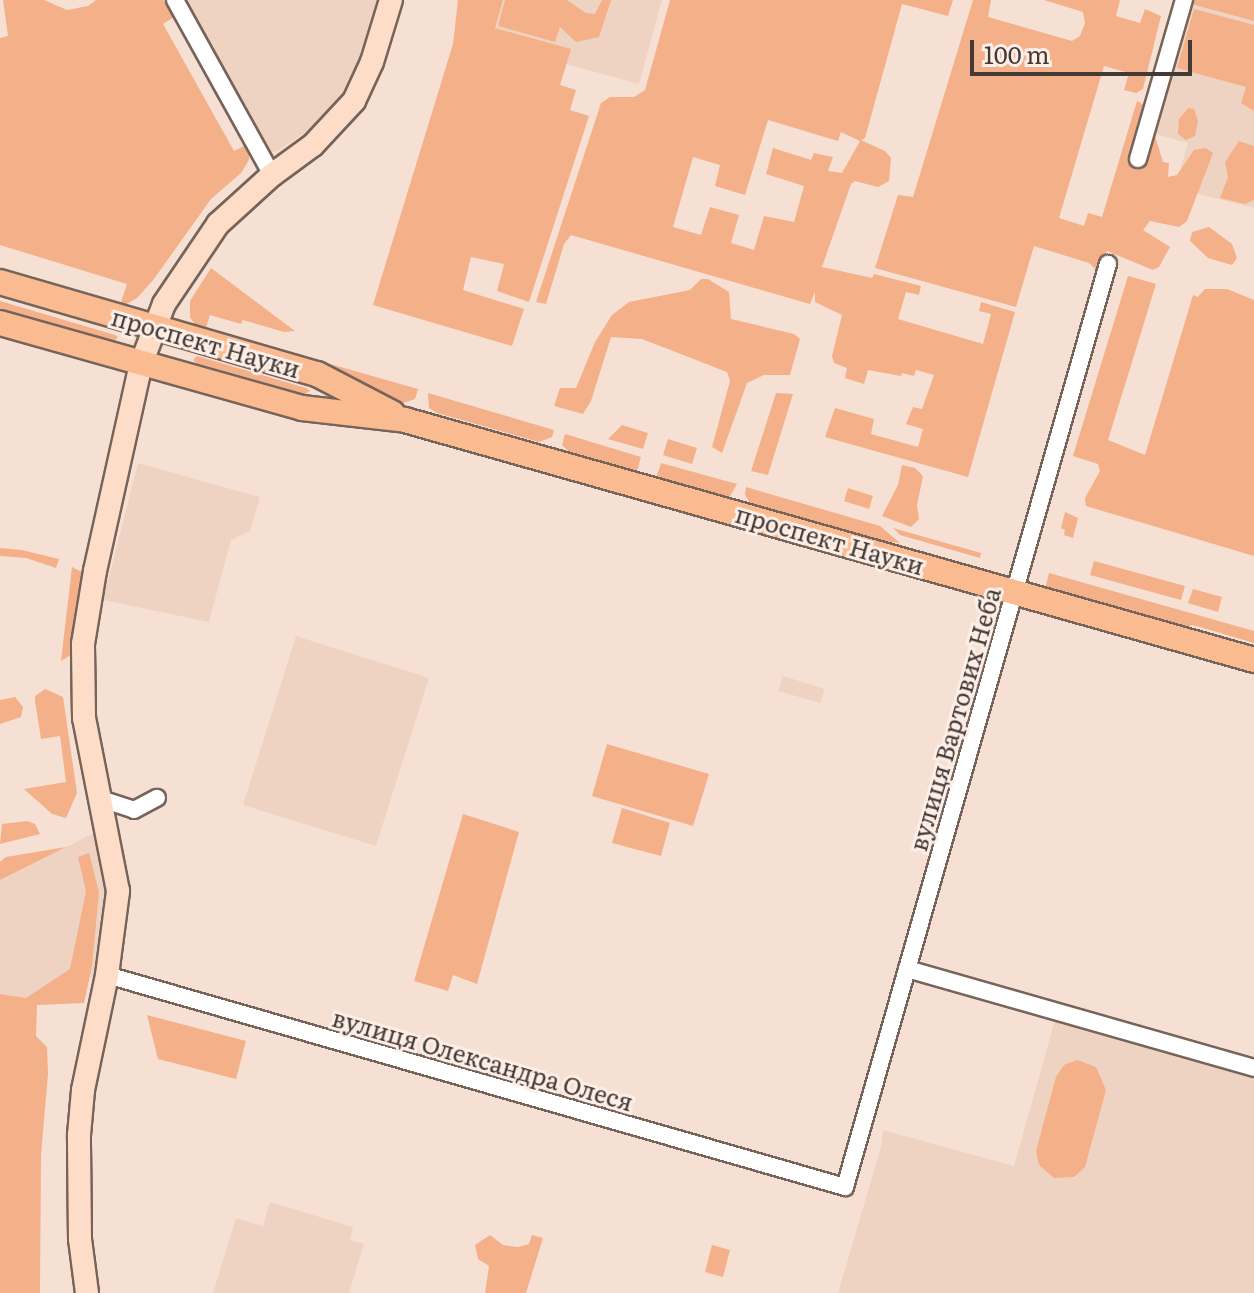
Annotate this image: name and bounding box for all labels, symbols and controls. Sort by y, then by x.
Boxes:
scale bar [974,24,1196,74]
text: 100 m [984,36,1050,71]
street label: проспект Науки [108,301,304,383]
street label: проспект Науки [732,498,928,580]
street label: вулиця Вартових Неба [903,584,1005,854]
street label: вулиця Олександра Олеся [329,1002,637,1116]

